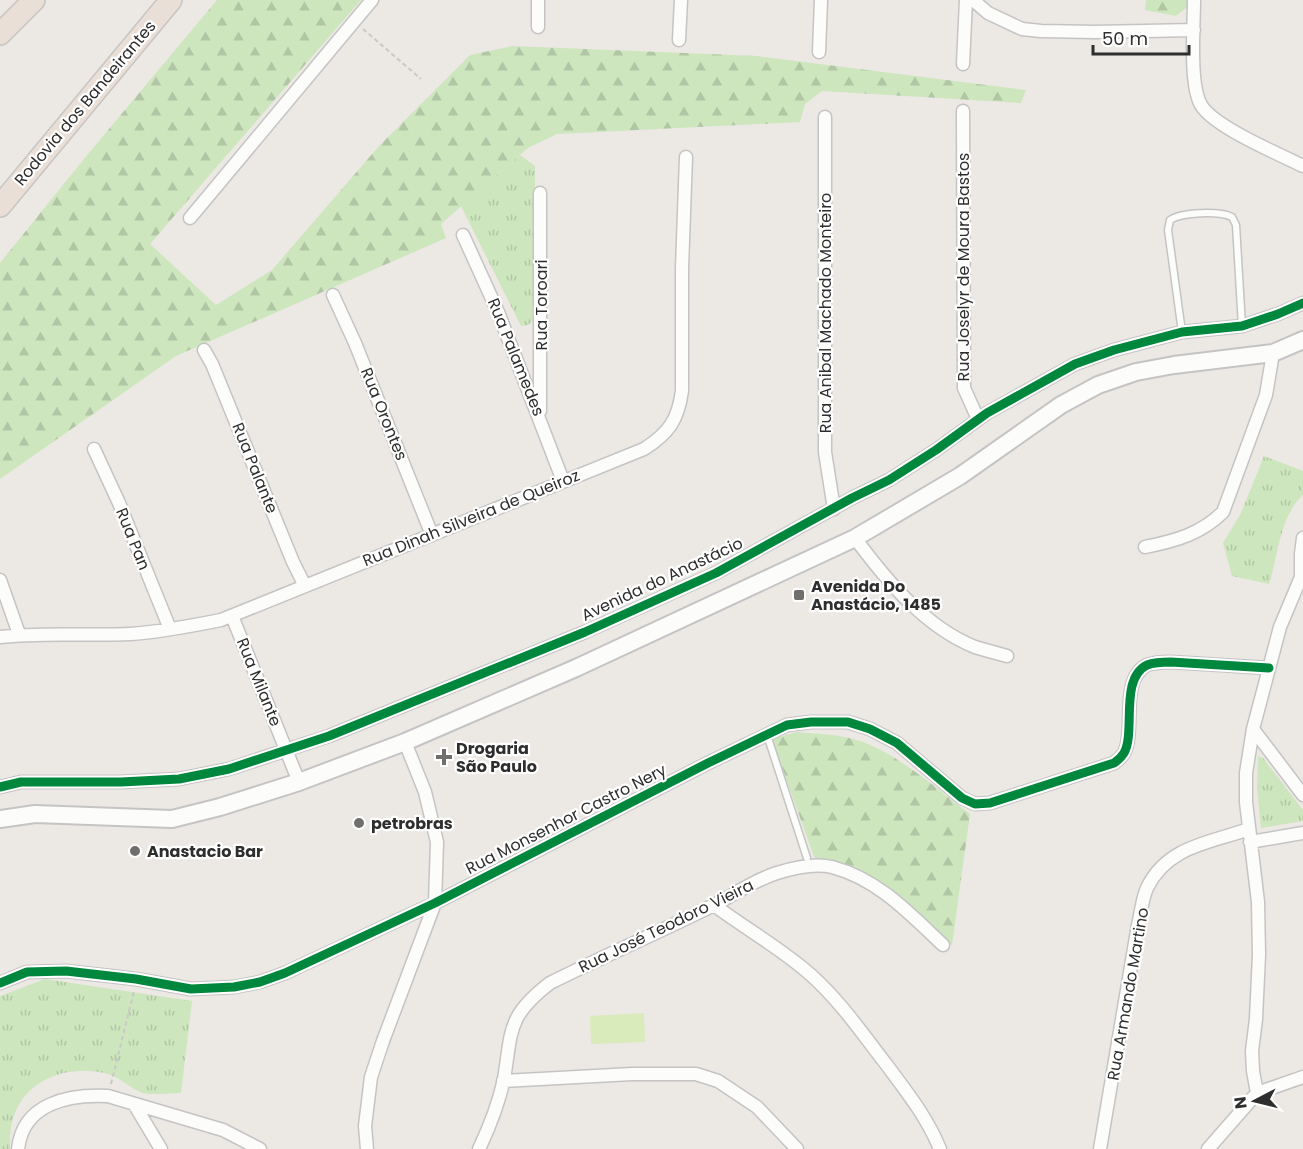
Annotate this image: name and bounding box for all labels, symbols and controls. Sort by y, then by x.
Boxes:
street label: Rodovia dos Bandeirantes [9,15,161,191]
scale bar [1093,18,1189,56]
text: 50 m [1102,26,1148,51]
street label: Rua Joselyr de Moura Bastos [952,153,975,381]
street label: Rua Anibal Machado Monteiro [814,193,837,433]
street label: Rua Toroari [530,260,553,350]
street label: Rua Palamedes [482,295,550,419]
street label: Rua Orontes [355,364,413,464]
street label: Rua Palante [226,419,284,517]
street label: Rua Dinah Silveira de Queiroz [359,464,583,572]
street label: Rua Pan [110,504,156,574]
street label: Avenida do Anastácio [577,531,747,627]
place label: Avenida Do Anastácio, 1485 [811,575,941,616]
marker: Avenida Do Anastácio, 1485 [792,588,806,602]
street label: Rua Milante [231,634,287,730]
place label: Drogaria São Paulo [456,737,537,778]
marker: Drogaria São Paulo [437,750,451,764]
street label: Rua Monsenhor Castro Nery [462,758,670,880]
place label: petrobras [371,812,453,835]
marker: petrobras [352,816,366,830]
place label: Anastacio Bar [147,840,263,863]
marker: Anastacio Bar [128,844,142,858]
street label: Rua José Teodoro Vieira [575,874,757,978]
street label: Rua Armando Martino [1101,906,1155,1082]
north arrow [1225,1071,1285,1131]
text: N [1228,1095,1253,1110]

